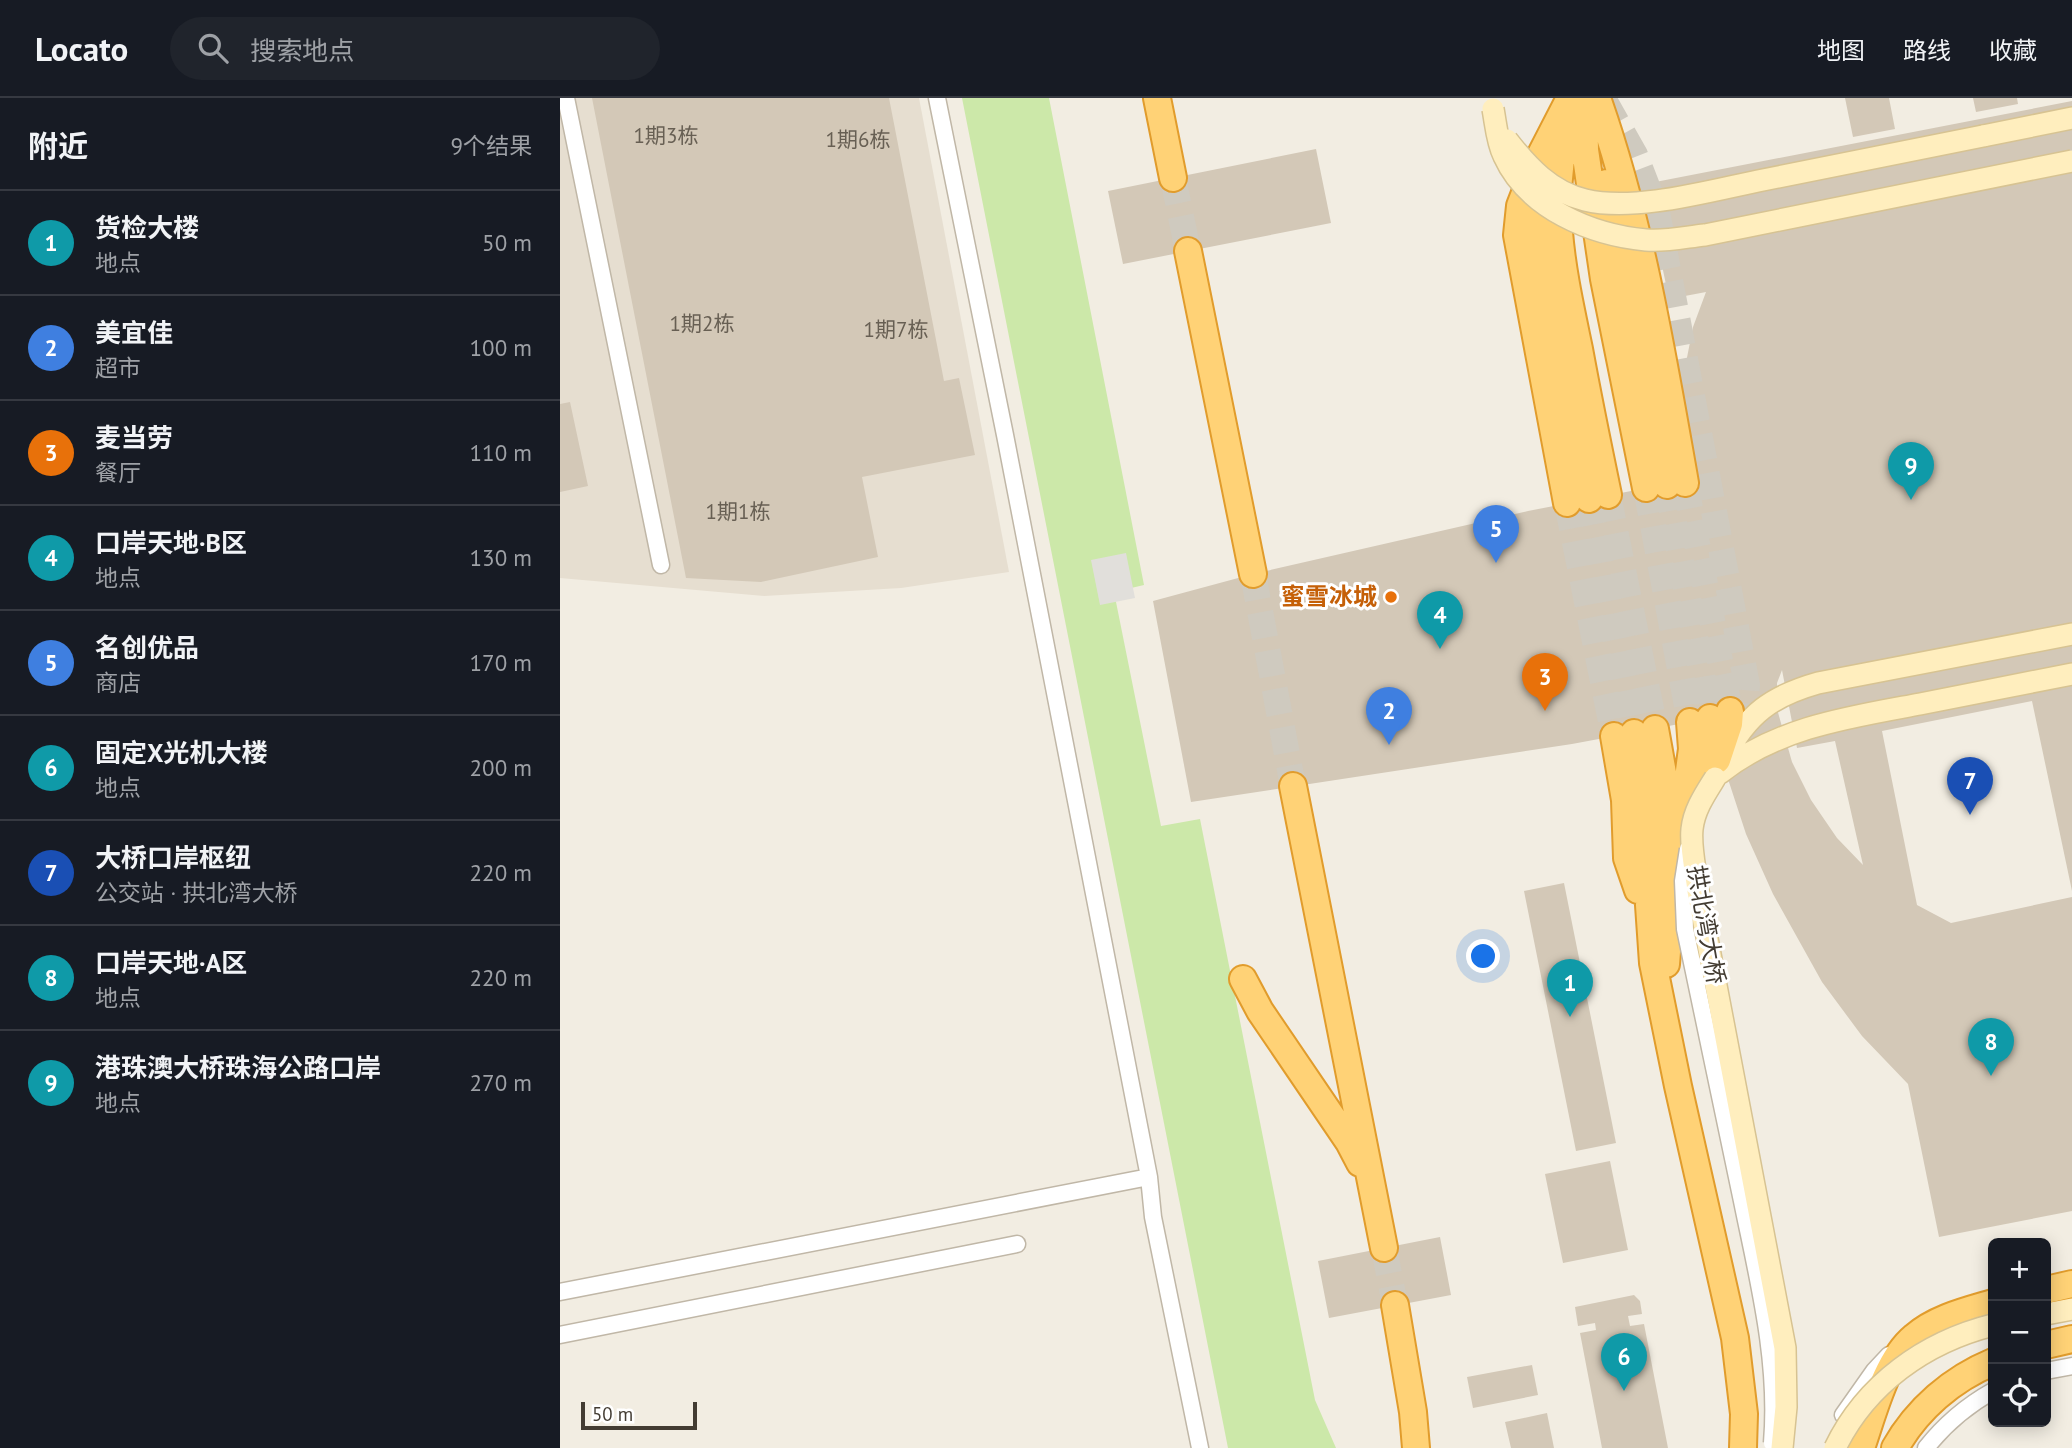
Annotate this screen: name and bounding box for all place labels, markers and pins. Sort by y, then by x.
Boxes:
pin: 9 [1888,442,1934,500]
pin: 5 [1473,505,1519,563]
place label: 蜜雪冰城 [1281,581,1377,612]
marker: 蜜雪冰城 [1383,589,1399,605]
pin: 4 [1417,591,1463,649]
pin: 3 [1522,653,1568,711]
pin: 2 [1366,687,1412,745]
pin: 7 [1947,757,1993,815]
pin: 1 [1547,959,1593,1017]
pin: 8 [1968,1018,2014,1076]
pin: 6 [1601,1333,1647,1391]

